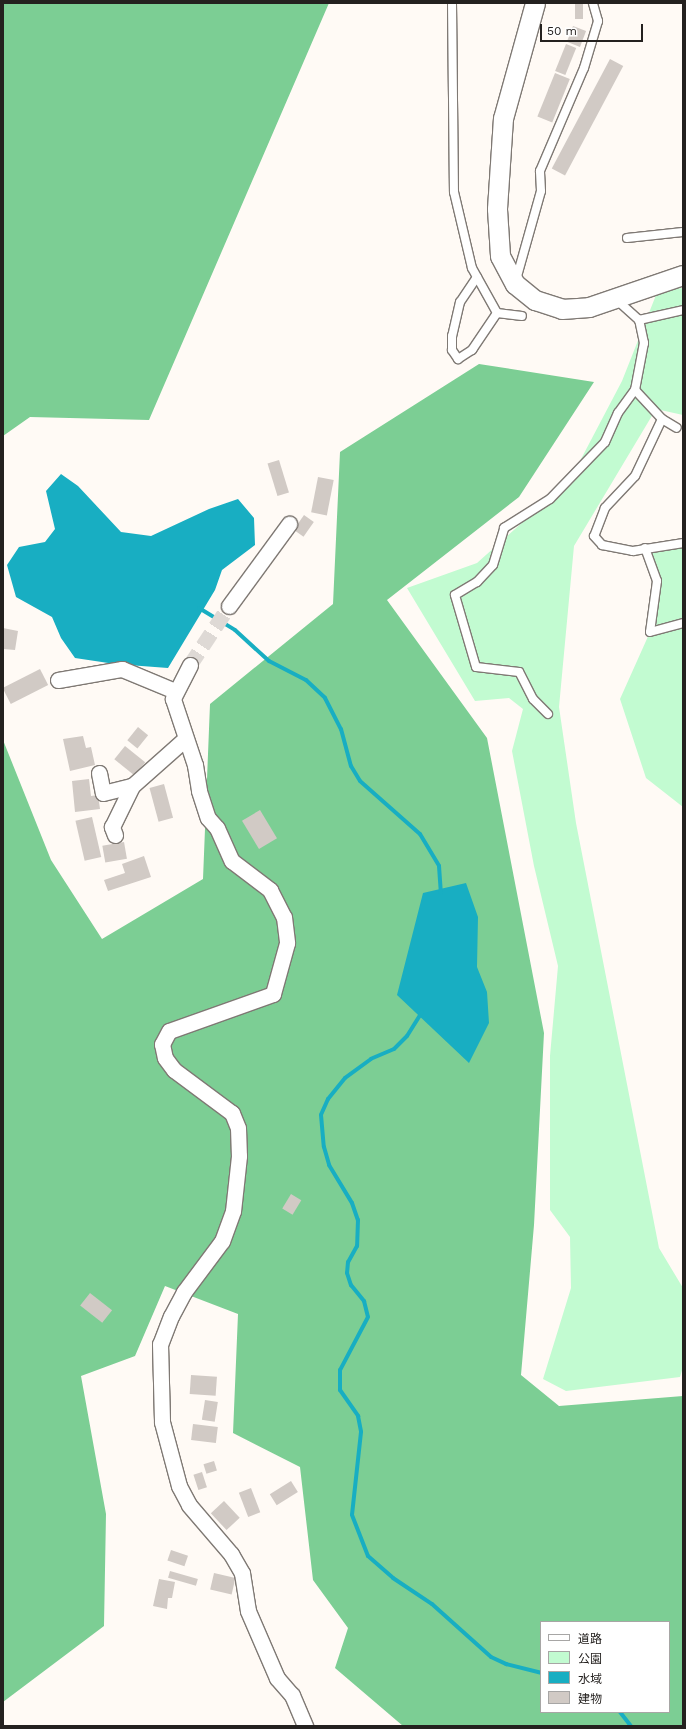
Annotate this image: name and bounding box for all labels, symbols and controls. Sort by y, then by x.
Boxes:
scale bar [542,16,645,42]
text: 50 m [547,24,577,38]
legend [540,1621,670,1713]
text: 道路 [578,1632,602,1646]
text: 公園 [578,1652,602,1666]
text: 水域 [578,1672,602,1686]
text: 建物 [578,1692,602,1706]

